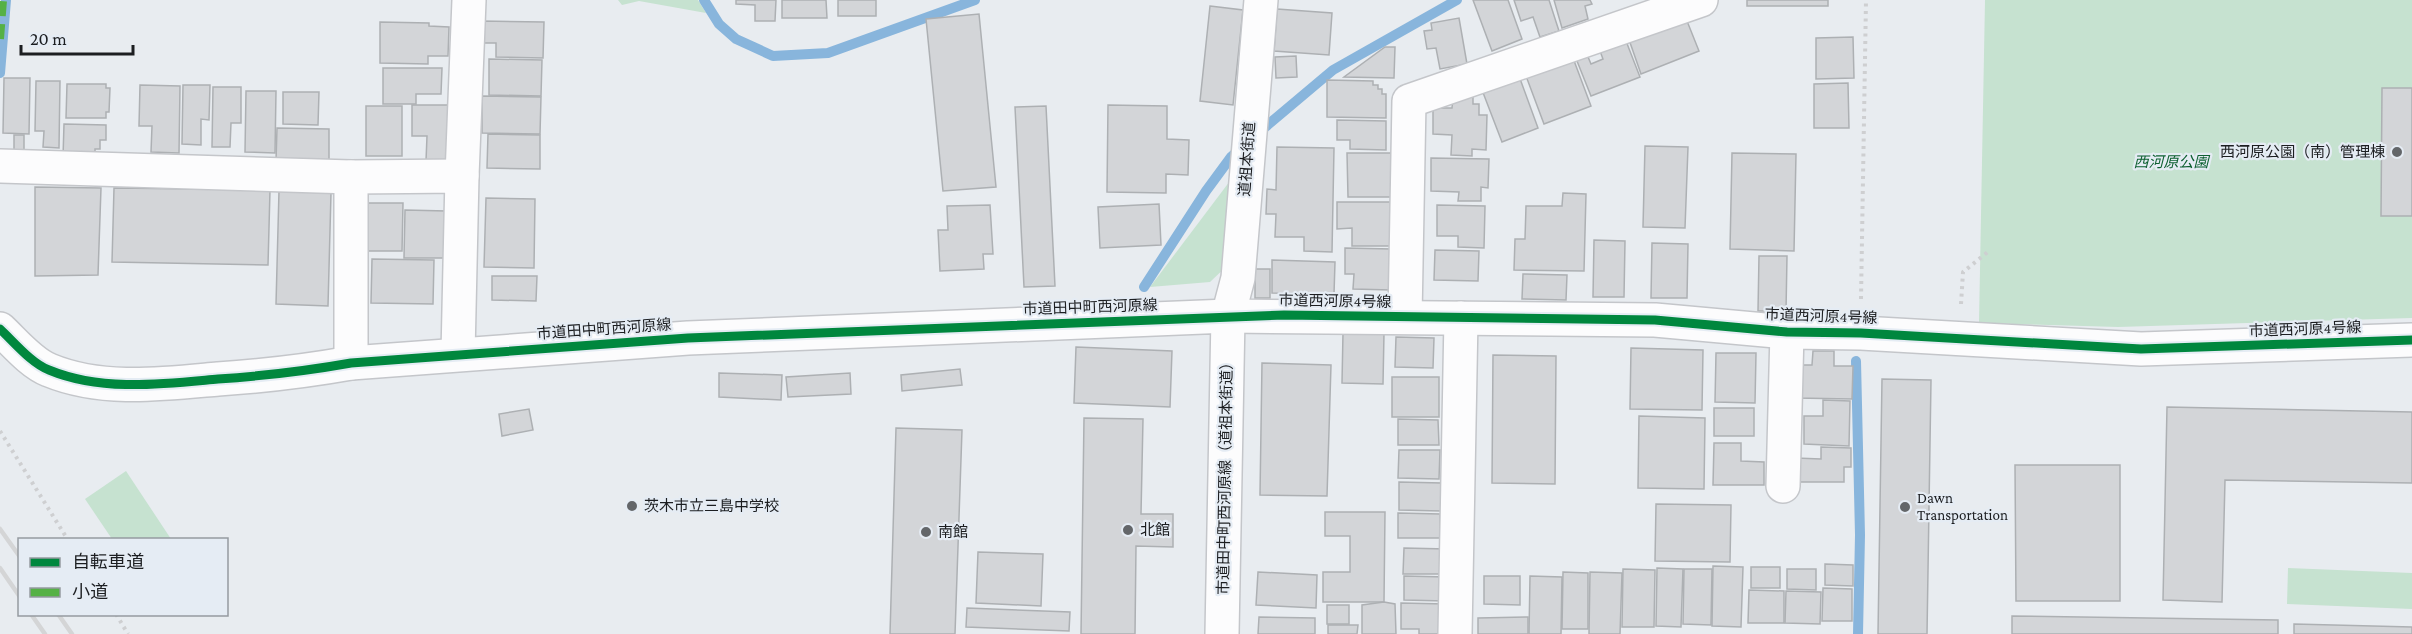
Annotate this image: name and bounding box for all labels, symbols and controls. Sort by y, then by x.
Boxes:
scale bar [21,18,134,56]
text: 20 m [30,29,67,49]
street label: 道祖本街道 [1236,121,1258,197]
place label: 西河原公園（南）管理棟 [2220,143,2385,160]
marker: 西河原公園（南）管理棟 [2390,145,2404,159]
park label: 西河原公園 [2133,154,2210,170]
street label: 市道西河原4号線 [1279,292,1391,310]
street label: 市道田中町西河原線 [1022,297,1158,317]
street label: 市道西河原4号線 [1764,306,1878,326]
street label: 市道田中町西河原線 [536,316,672,342]
street label: 市道西河原4号線 [2248,319,2362,339]
street label: 市道田中町西河原線（道祖本街道） [1215,355,1235,595]
place label: Dawn Transportation [1917,490,2008,524]
place label: 茨木市立三島中学校 [644,498,779,514]
marker: 茨木市立三島中学校 [625,499,639,513]
marker: Dawn Transportation [1898,500,1912,514]
place label: 北館 [1140,521,1170,538]
marker: 北館 [1121,523,1135,537]
place label: 南館 [938,524,968,540]
marker: 南館 [919,525,933,539]
legend [18,538,228,616]
text: 自転車道 [72,552,144,572]
text: 小道 [72,582,108,602]

